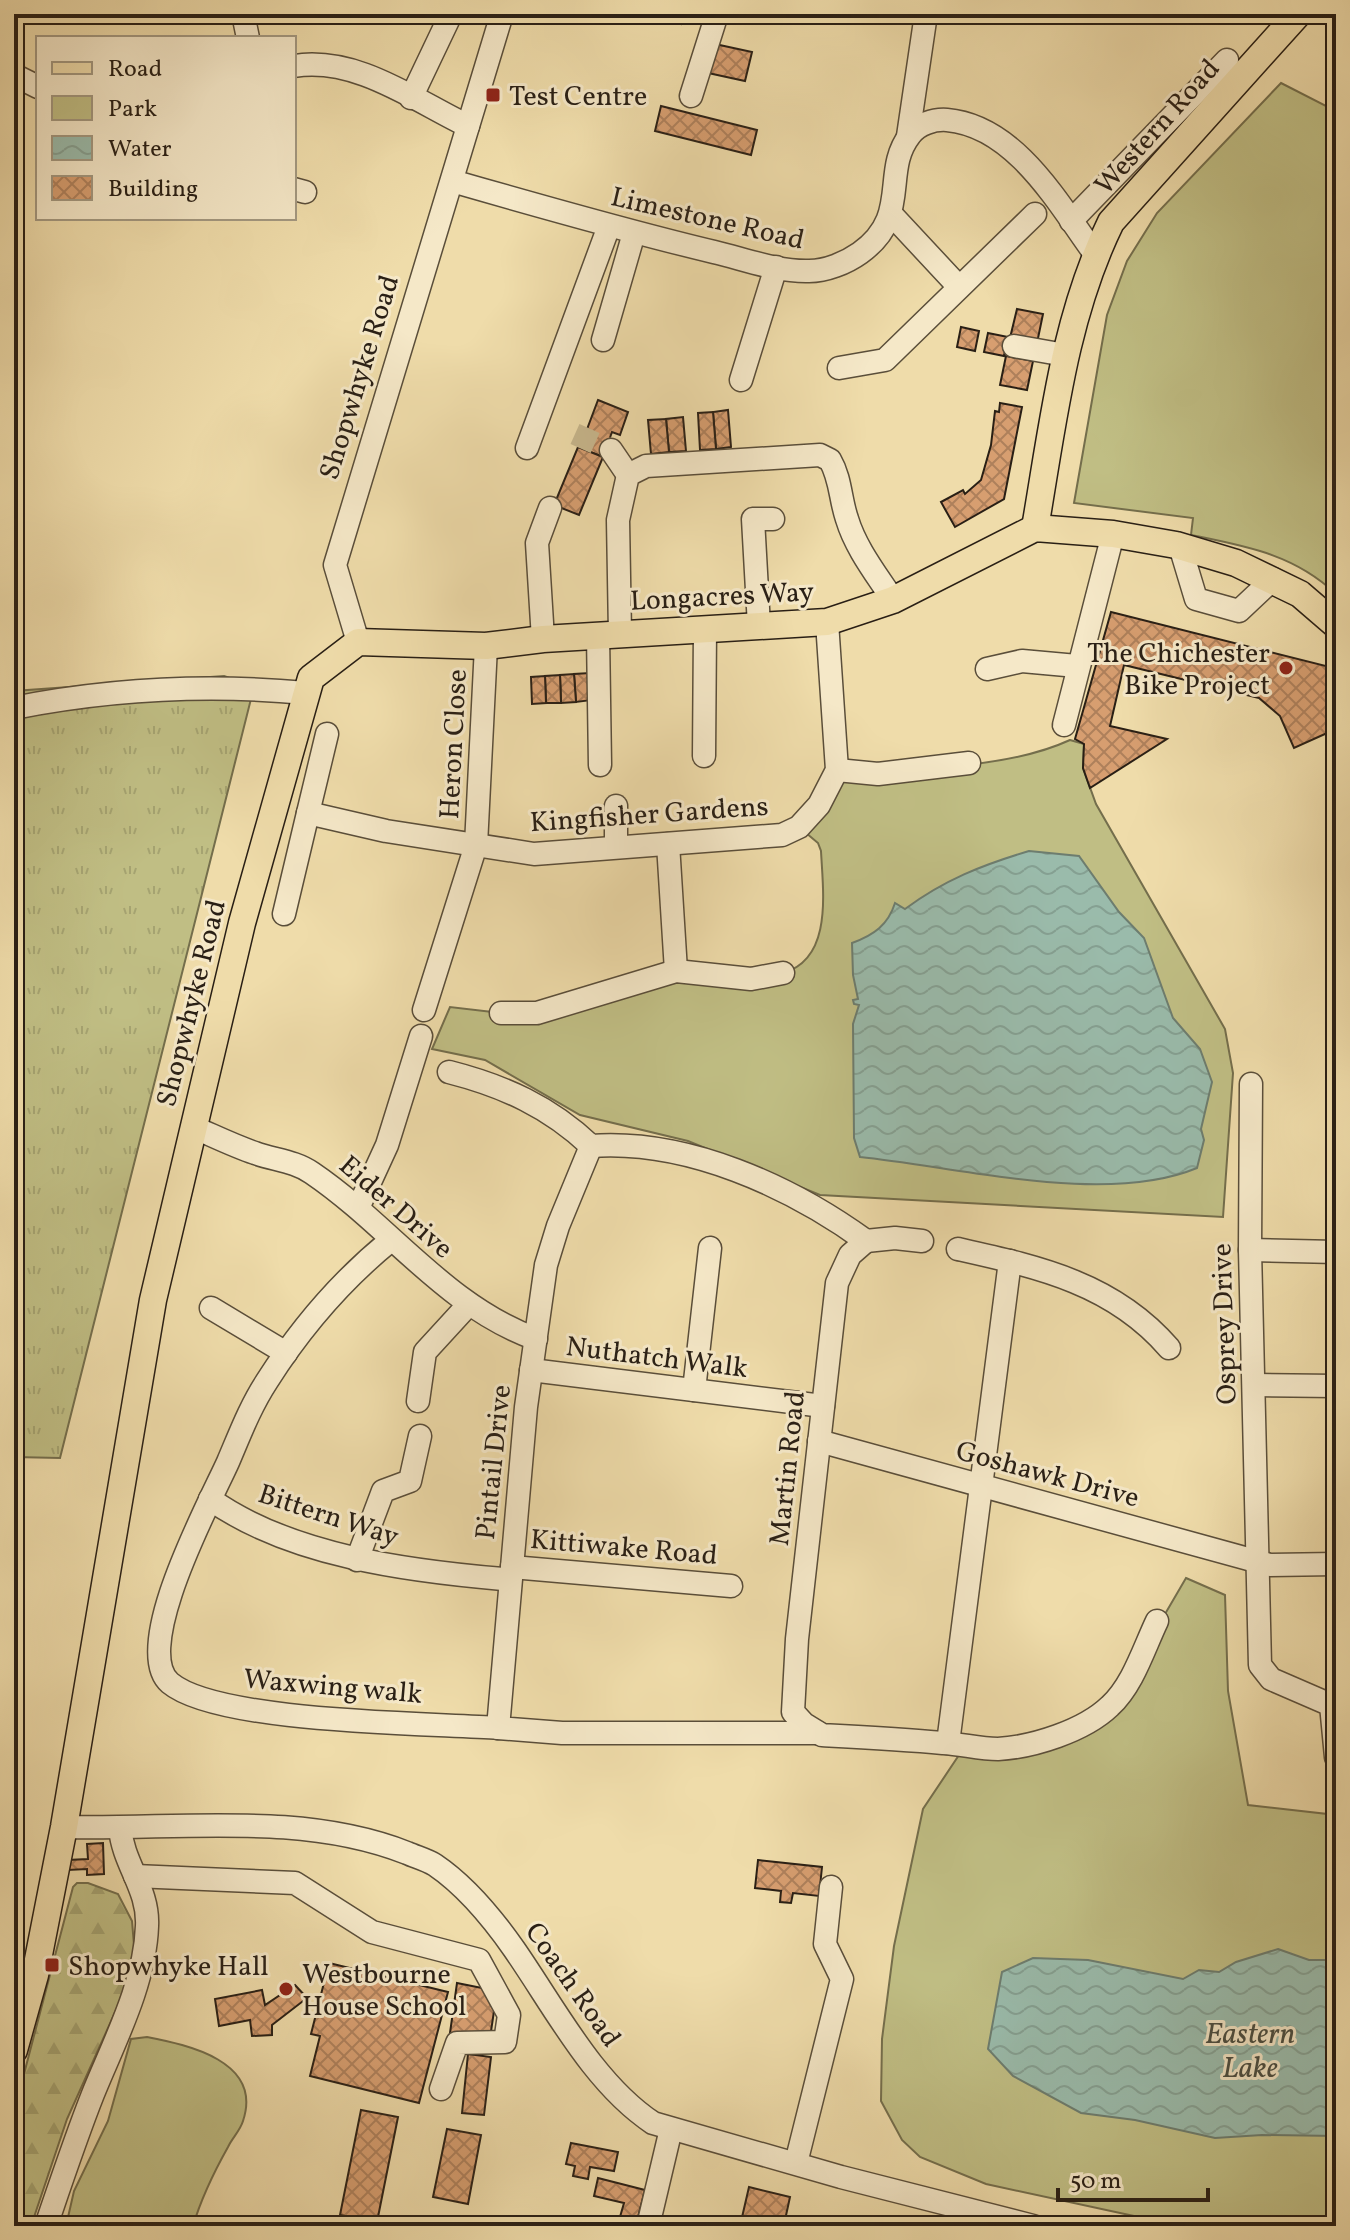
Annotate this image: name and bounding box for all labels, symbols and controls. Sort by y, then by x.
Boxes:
legend [36,36,296,220]
street label: Western Road [1086,51,1230,204]
text: Road [108,53,162,87]
place label: Test Centre [509,78,647,117]
marker: Test Centre [484,86,502,104]
text: Park [108,93,157,127]
text: Water [108,133,172,167]
text: Building [108,173,198,207]
street label: Limestone Road [607,178,808,261]
street label: Shopwhyke Road [311,271,410,485]
street label: Longacres Way [629,573,815,622]
place label: The Chichester Bike Project [1087,635,1270,706]
marker: The Chichester Bike Project [1277,659,1295,677]
street label: Heron Close [431,668,478,820]
street label: Kingfisher Gardens [529,788,770,843]
street label: Shopwhyke Road [148,896,237,1111]
street label: Eider Drive [330,1147,461,1269]
street label: Osprey Drive [1203,1243,1248,1405]
street label: Nuthatch Walk [563,1328,750,1389]
street label: Pintail Drive [467,1383,522,1542]
street label: Martin Road [761,1389,816,1548]
street label: Goshawk Drive [951,1432,1143,1519]
street label: Bittern Way [253,1475,404,1557]
street label: Kittiwake Road [529,1521,719,1576]
street label: Waxwing walk [242,1660,424,1715]
street label: Coach Road [515,1915,629,2056]
place label: Shopwhyke Hall [68,1948,269,1987]
marker: Shopwhyke Hall [43,1956,61,1974]
place label: Westbourne House School [302,1956,466,2027]
marker: Westbourne House School [277,1980,295,1998]
water label: Eastern Lake [1205,2014,1295,2090]
scale bar [1058,2152,1208,2202]
text: 50 m [1070,2165,1122,2199]

